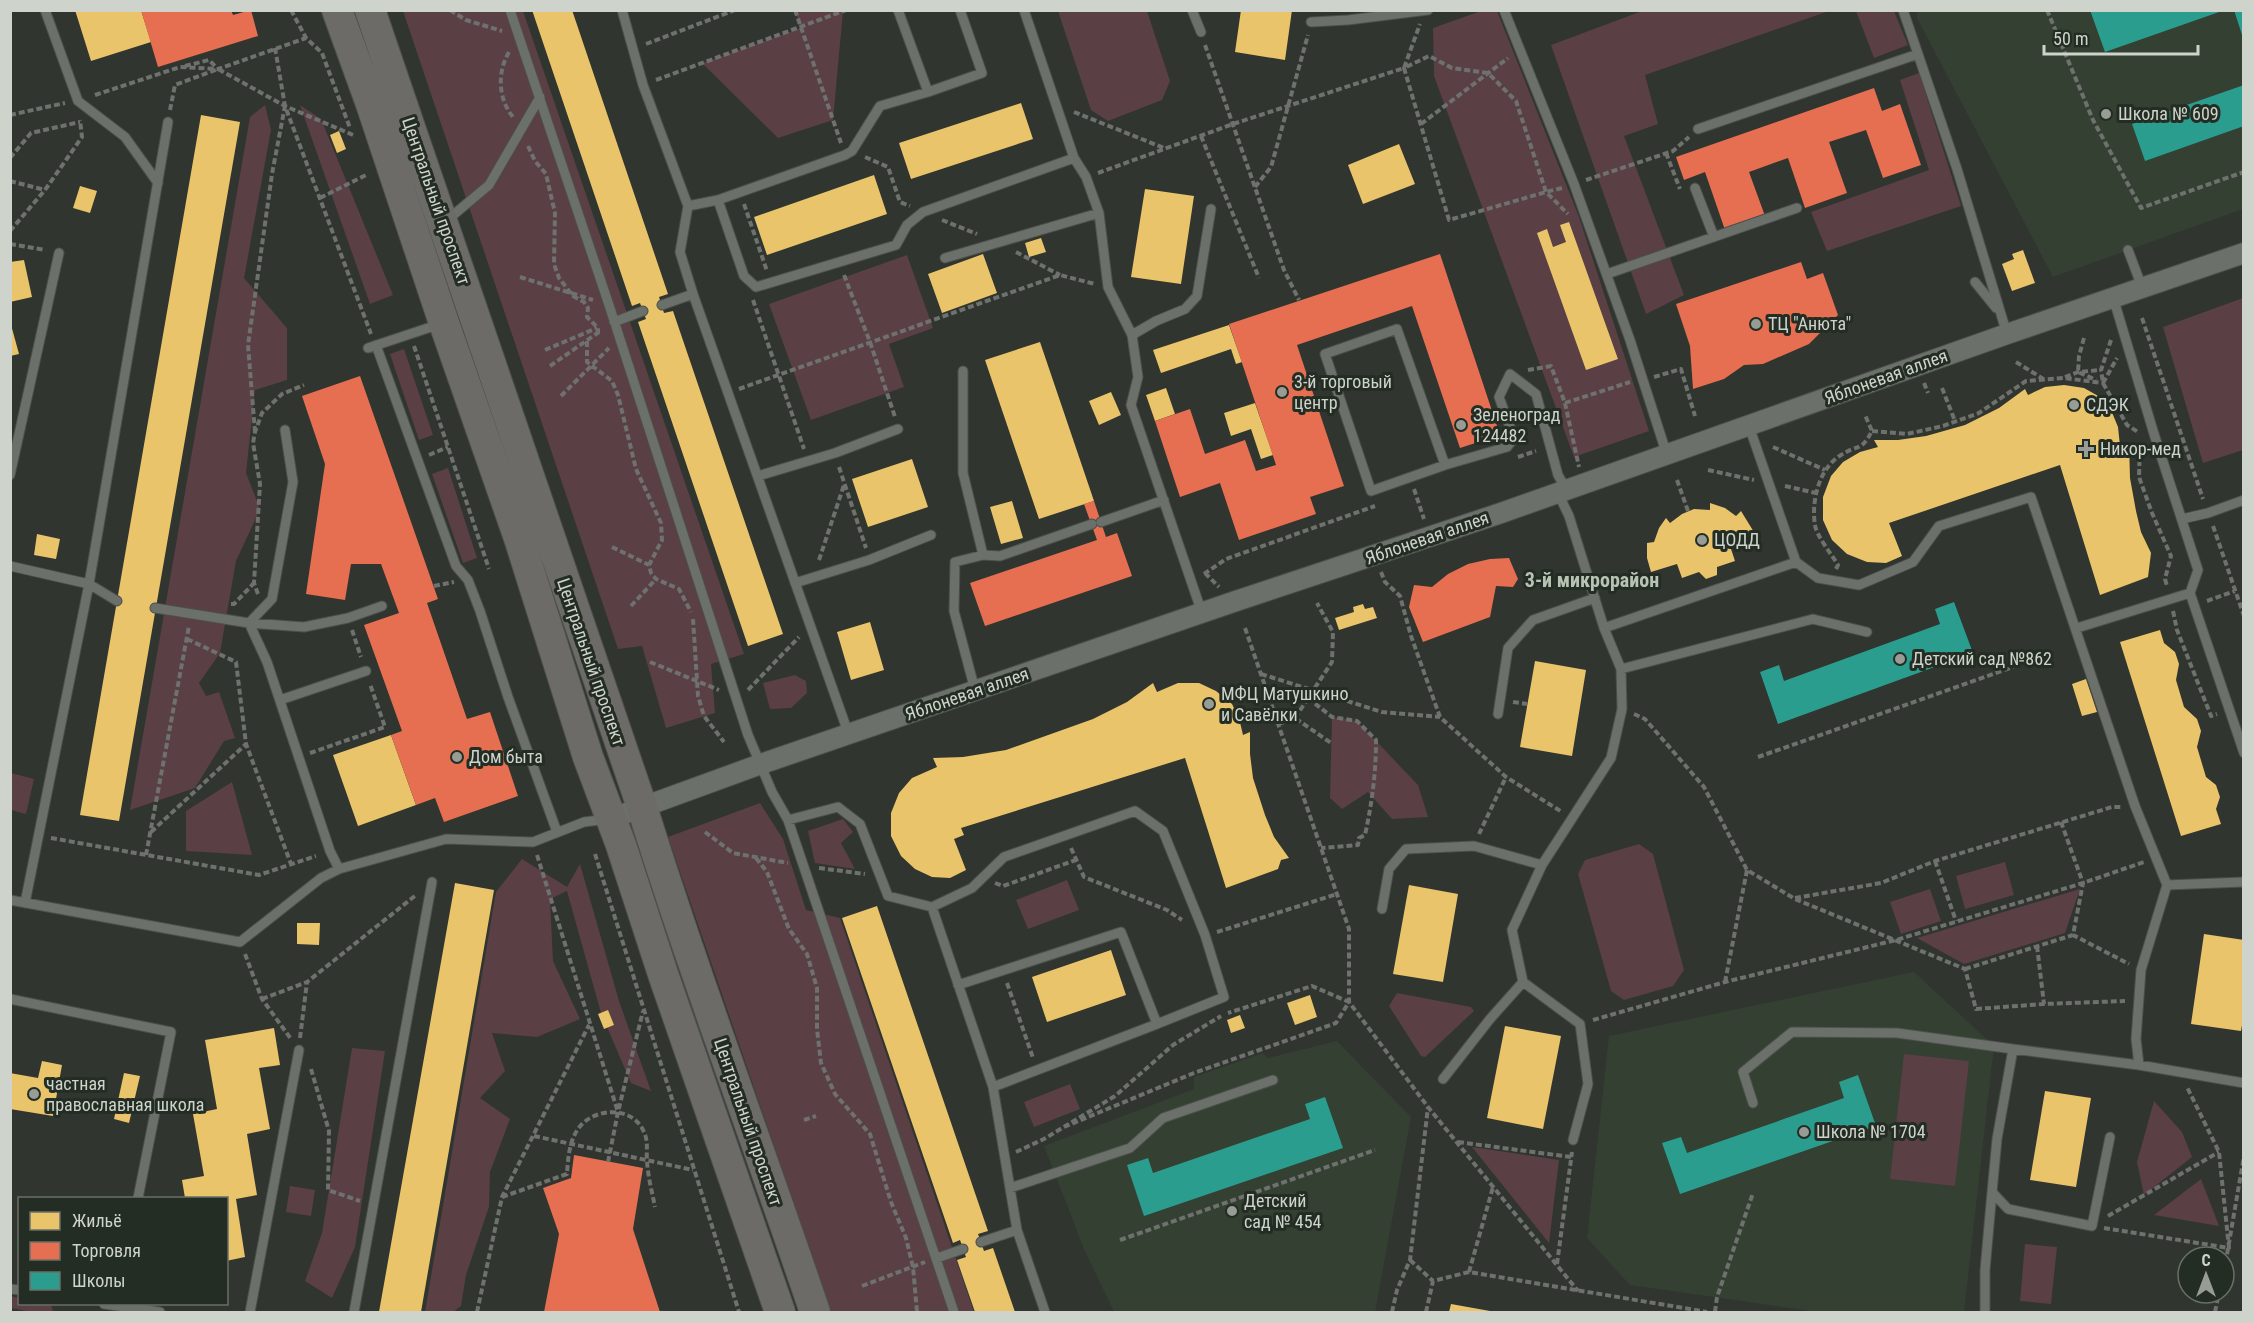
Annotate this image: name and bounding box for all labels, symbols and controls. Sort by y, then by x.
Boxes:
scale bar [2044,18,2198,56]
text: 50 m [2053,28,2088,49]
place label: Школа № 609 [2118,103,2219,124]
marker: Школа № 609 [2099,107,2113,121]
street label: Центральный проспект [398,114,475,288]
place label: ТЦ "Анюта" [1768,313,1851,334]
marker: ТЦ "Анюта" [1749,317,1763,331]
street label: Яблоневая аллея [1821,345,1950,409]
place label: 3-й торговый центр [1294,371,1392,413]
marker: 3-й торговый центр [1275,385,1289,399]
place label: СДЭК [2086,394,2129,415]
marker: СДЭК [2067,398,2081,412]
place label: Зеленоград 124482 [1473,404,1561,446]
marker: Зеленоград 124482 [1454,418,1468,432]
place label: Никор-мед [2100,438,2181,459]
marker: Никор-мед [2077,440,2095,458]
street label: Яблоневая аллея [1362,507,1491,569]
place label: ЦОДД [1714,529,1760,550]
marker: ЦОДД [1695,533,1709,547]
district label: 3-й микрорайон [1525,568,1659,592]
street label: Центральный проспект [553,575,630,749]
place label: Детский сад №862 [1912,648,2052,669]
marker: Детский сад №862 [1893,652,1907,666]
street label: Яблоневая аллея [902,663,1031,725]
place label: МФЦ Матушкино и Савёлки [1221,683,1348,725]
marker: МФЦ Матушкино и Савёлки [1202,697,1216,711]
place label: Дом быта [469,746,543,767]
marker: Дом быта [450,750,464,764]
street label: Центральный проспект [710,1035,787,1209]
place label: частная православная школа [46,1073,204,1115]
marker: частная православная школа [27,1087,41,1101]
place label: Школа № 1704 [1816,1121,1926,1142]
marker: Школа № 1704 [1797,1125,1811,1139]
place label: Детский сад № 454 [1244,1190,1322,1232]
legend [18,1197,228,1305]
marker: Детский сад № 454 [1225,1204,1239,1218]
text: Жильё [72,1210,122,1231]
text: Торговля [72,1240,141,1261]
north arrow [2176,1245,2236,1305]
text: С [2201,1251,2211,1270]
text: Школы [72,1270,125,1291]

